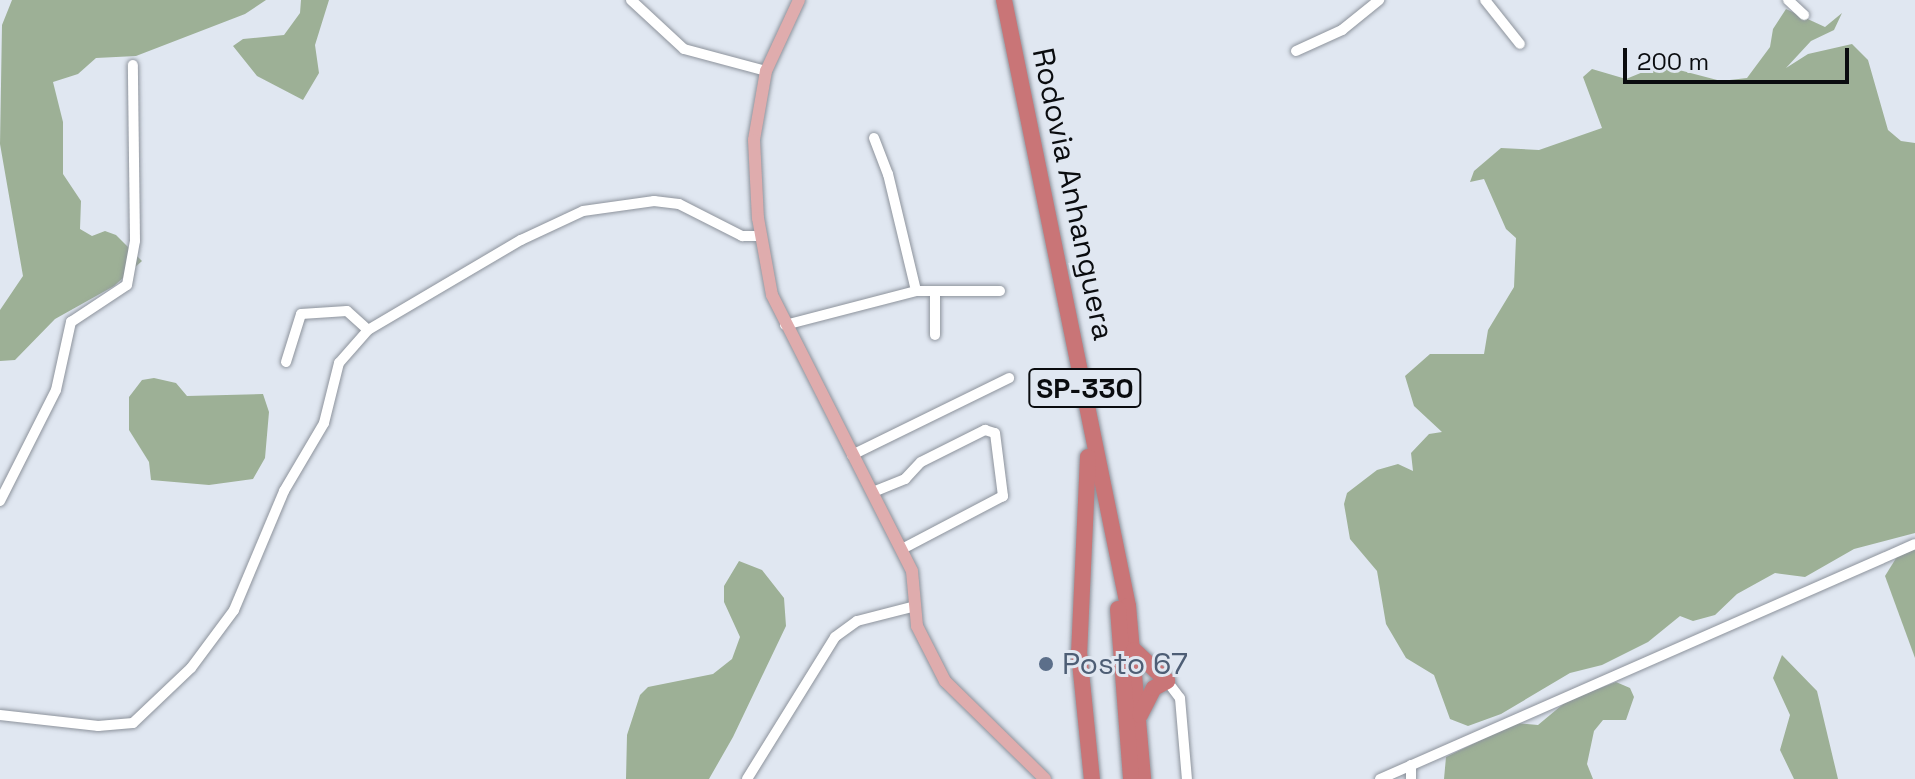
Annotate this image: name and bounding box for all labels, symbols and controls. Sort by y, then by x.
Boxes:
scale bar [1627,32,1853,82]
street label: Rodovia Anhanguera [1024,45,1122,343]
text: 200 m [1637,46,1709,77]
road number: SP-330 [1027,364,1143,412]
place label: Posto 67 [1062,646,1188,682]
marker: Posto 67 [1037,655,1055,673]

